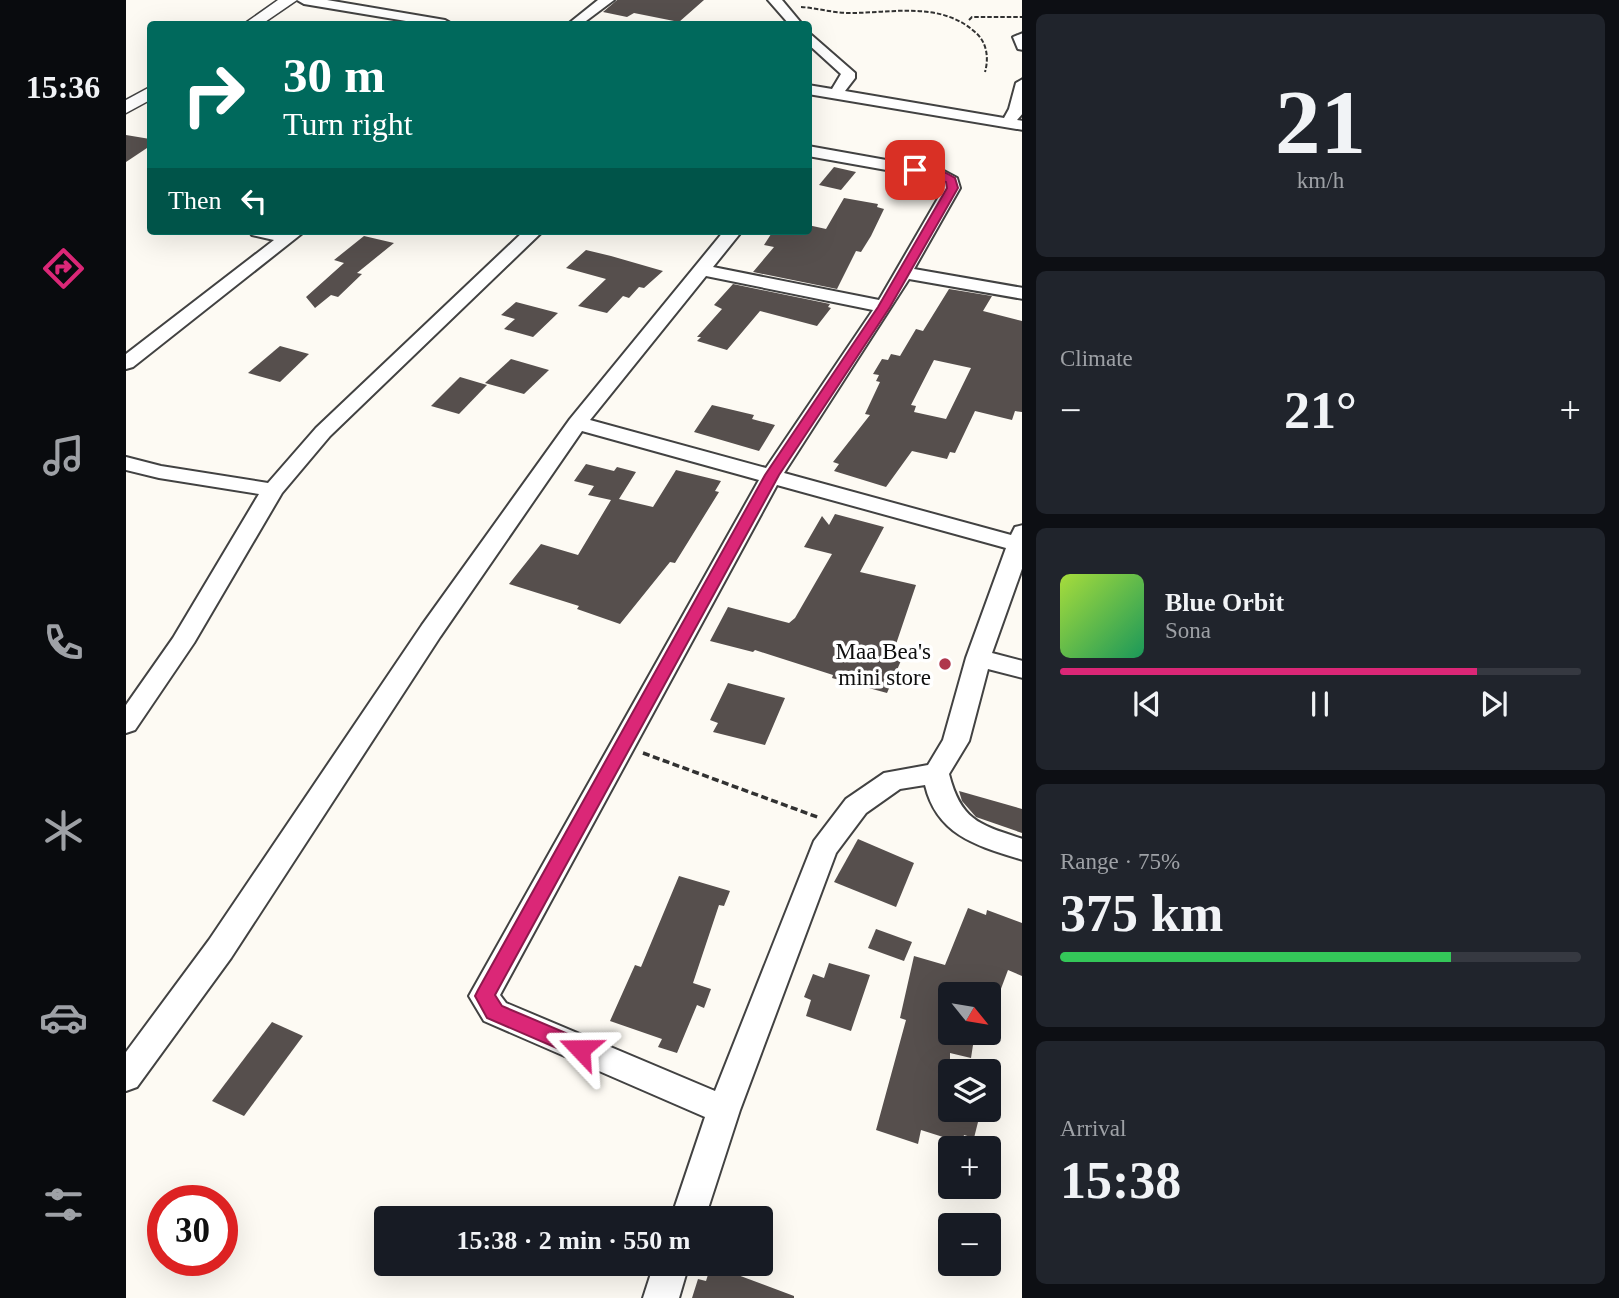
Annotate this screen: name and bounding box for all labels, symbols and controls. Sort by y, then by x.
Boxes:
text: 30 m [283,48,385,103]
icon: right [168,49,259,140]
text: 15:36 [26,69,100,105]
text: 21 [1275,72,1366,173]
text: Turn right [283,106,413,142]
pin [885,140,945,200]
icon: arrive [896,151,934,189]
text: km/h [1297,168,1344,193]
icon: left [235,182,273,220]
text: Then [168,186,221,215]
icon: directions [39,244,88,293]
text: Climate [1060,346,1133,371]
text: 21° [1284,382,1357,439]
text: − [1060,389,1081,431]
text: + [1560,389,1581,431]
icon: music [39,431,88,480]
text: Blue Orbit [1165,588,1284,617]
icon: phone [39,618,88,667]
text: Sona [1165,618,1211,643]
place label: Maa Bea's mini store [836,639,931,690]
marker: Maa Bea's mini store [937,656,953,672]
icon: previous [1128,685,1166,723]
icon: pause [1301,685,1339,723]
icon: next [1475,685,1513,723]
icon: climate [39,806,88,855]
text: Range · 75% [1060,849,1180,874]
text: 375 km [1060,885,1223,942]
north arrow [938,982,1001,1045]
map controls [938,982,1001,1276]
icon: car [39,993,88,1042]
position arrow [543,1012,617,1086]
button: layers [938,1059,1001,1122]
text: Arrival [1060,1116,1126,1141]
button: + [938,1136,1001,1199]
text: 15:38 [1060,1152,1181,1209]
icon: filters [39,1180,88,1229]
speed limit sign: 30 [147,1185,238,1276]
button: − [938,1213,1001,1276]
text: 15:38 · 2 min · 550 m [457,1226,691,1255]

